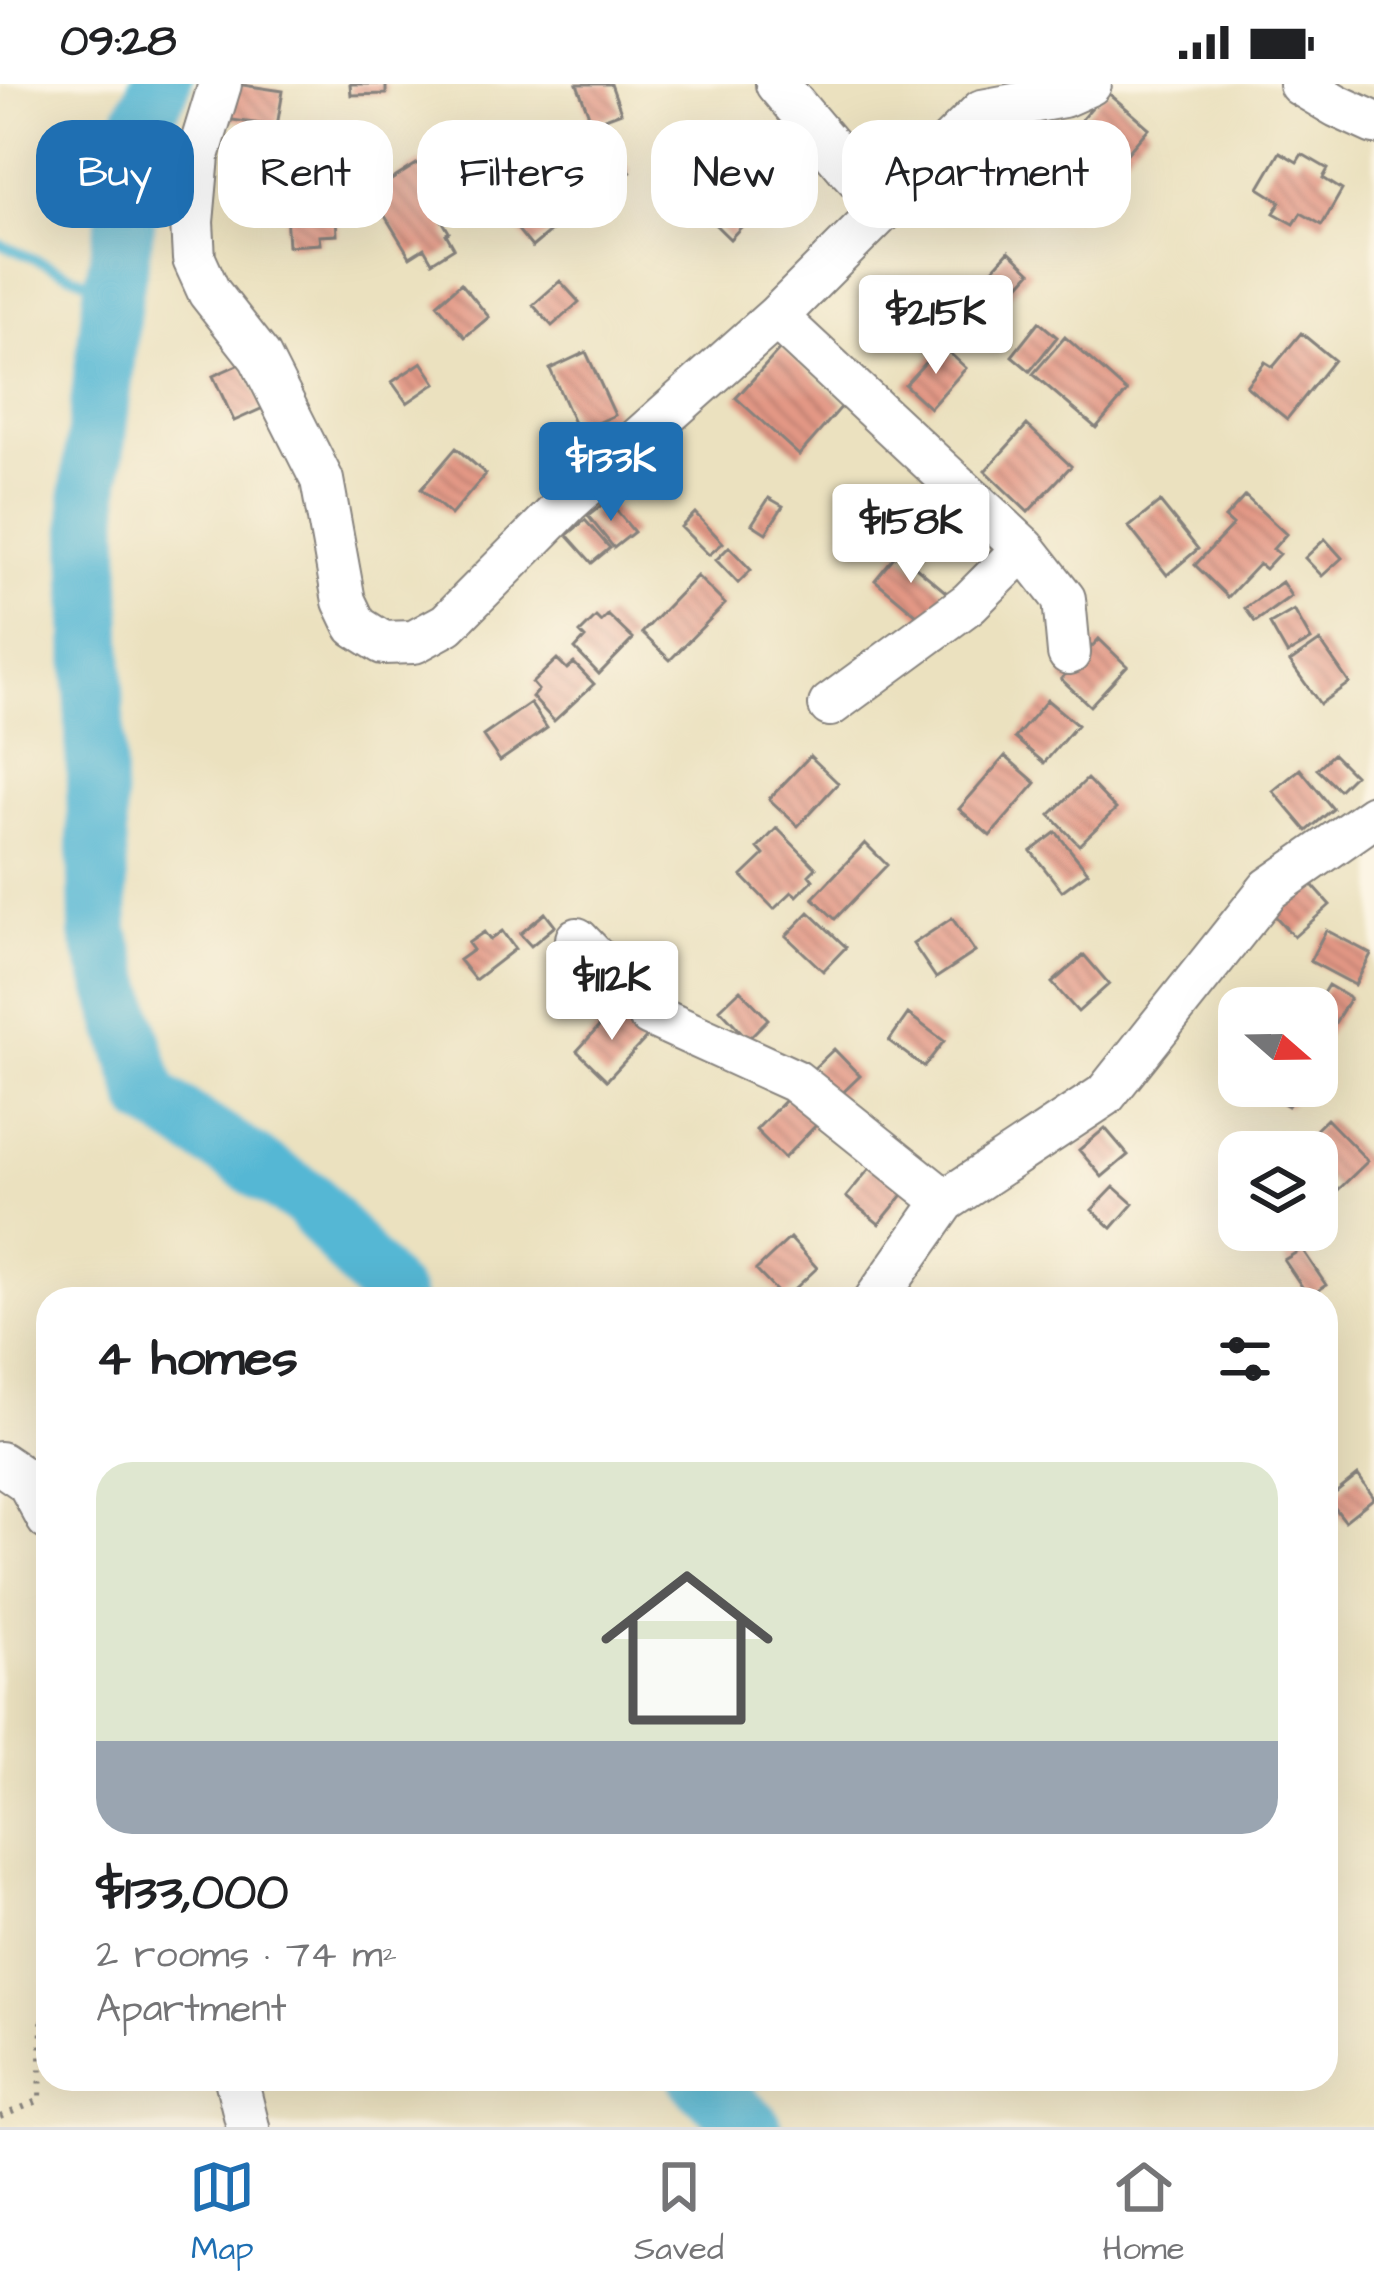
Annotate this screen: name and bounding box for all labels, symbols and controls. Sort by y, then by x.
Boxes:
text: 09:28 [60,11,176,73]
chip: Buy [36,120,194,228]
chip: Rent [218,120,393,228]
chip: Filters [417,120,627,228]
chip: New [651,120,818,228]
chip: Apartment [842,120,1131,228]
pin: $215K [852,275,1020,377]
text: $215K [886,287,986,341]
pin: $133K [527,422,695,524]
text: $133K [566,434,656,488]
pin: $158K [827,484,995,586]
text: $158K [859,496,963,550]
pin: $112K [528,941,696,1043]
text: $112K [573,953,651,1007]
north arrow [1218,987,1338,1107]
map controls [1218,987,1338,1251]
button: layers [1218,1131,1338,1251]
text: 4 homes [96,1324,298,1395]
icon: filters [1212,1326,1278,1392]
icon: home [579,1540,795,1756]
text: $133,000 [96,1858,288,1929]
text: 2 rooms · 74 m² [96,1929,397,1983]
text: Apartment [96,1983,287,2037]
tab: Map [189,2154,255,2272]
tab: Saved [634,2154,724,2272]
tab: Home [1103,2154,1185,2272]

